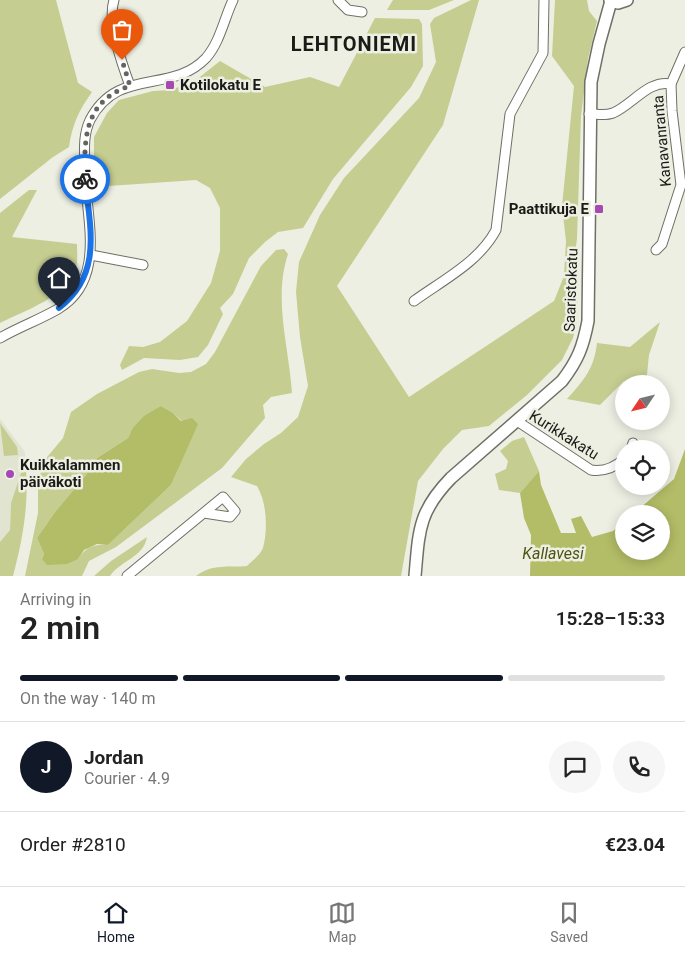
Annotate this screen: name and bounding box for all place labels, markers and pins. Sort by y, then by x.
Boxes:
pin [101,9,143,60]
place label: Kotilokatu E [180,76,262,94]
marker: Kotilokatu E [164,79,176,91]
place label: Paattikuja E [509,200,590,218]
marker: Paattikuja E [593,203,605,215]
pin [38,257,80,308]
place label: Kuikkalammen päiväkoti [20,456,120,491]
marker: Kuikkalammen päiväkoti [4,468,16,480]

